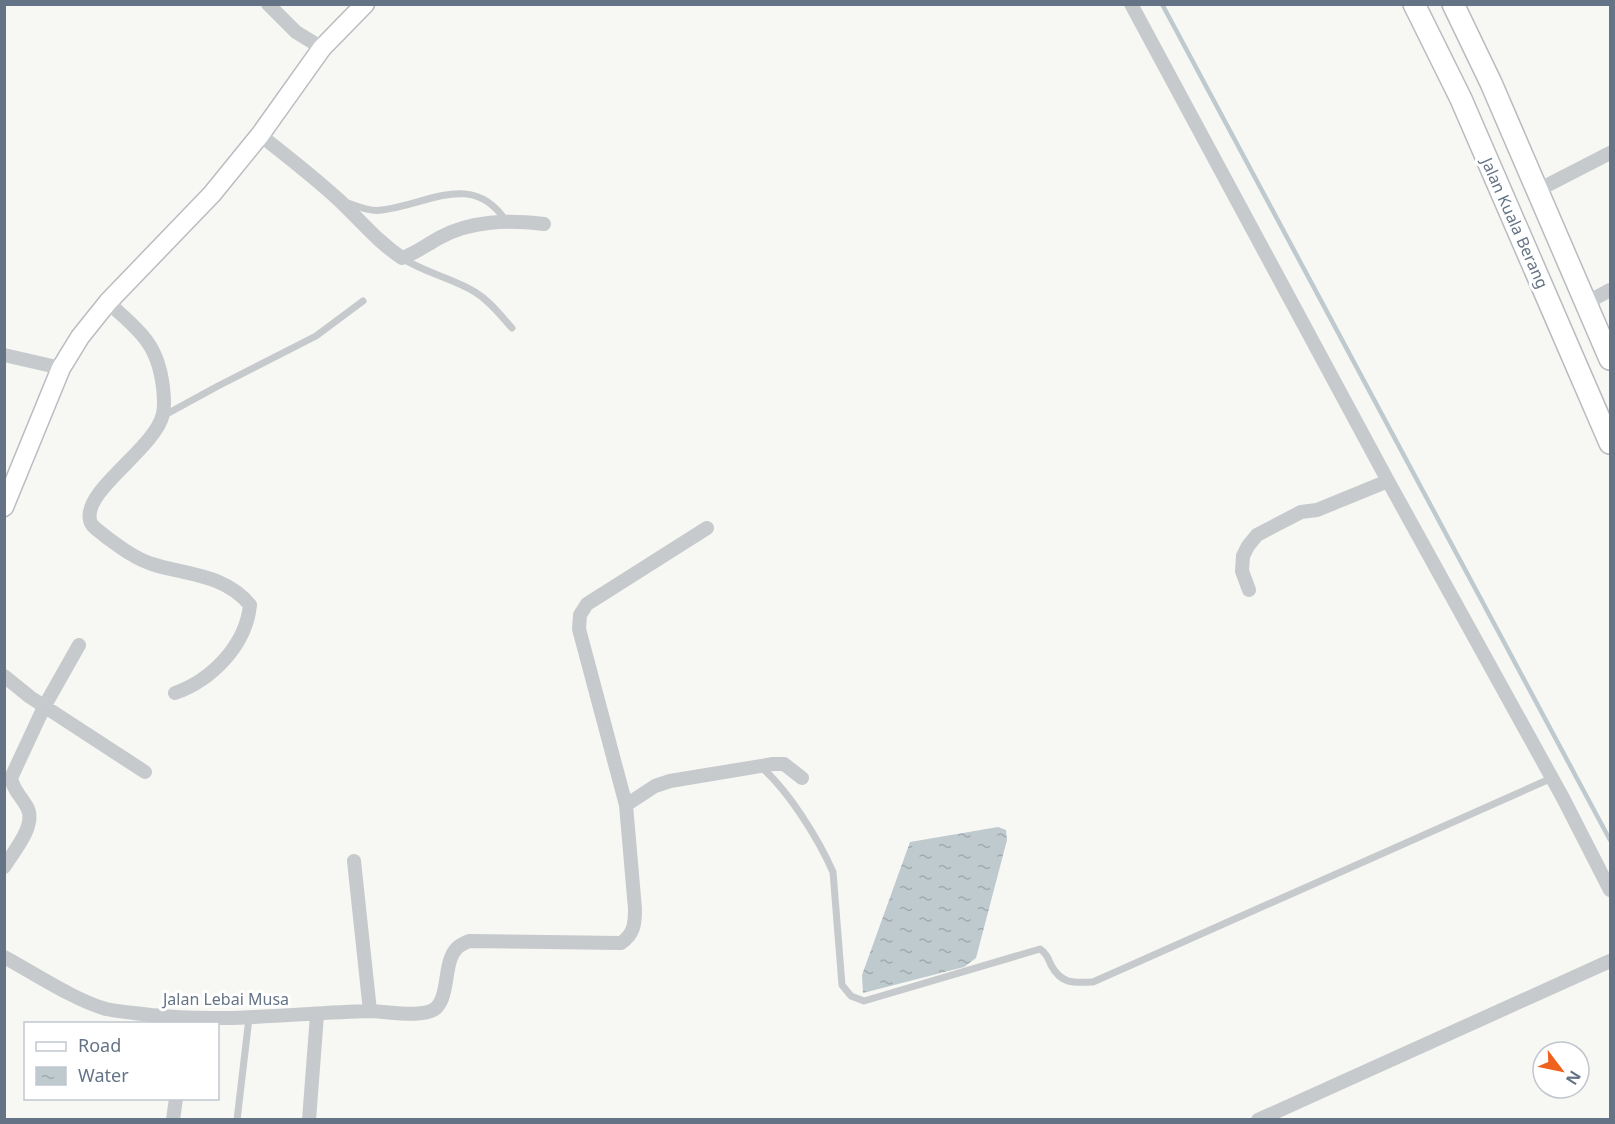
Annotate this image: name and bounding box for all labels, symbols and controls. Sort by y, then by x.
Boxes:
street label: Jalan Kuala Berang [1475,152,1554,292]
street label: Jalan Lebai Musa [161,988,289,1010]
legend [24,1022,219,1100]
text: Road [78,1033,121,1057]
north arrow [1531,1040,1591,1100]
text: Water [78,1063,129,1087]
text: N [1561,1067,1586,1089]

